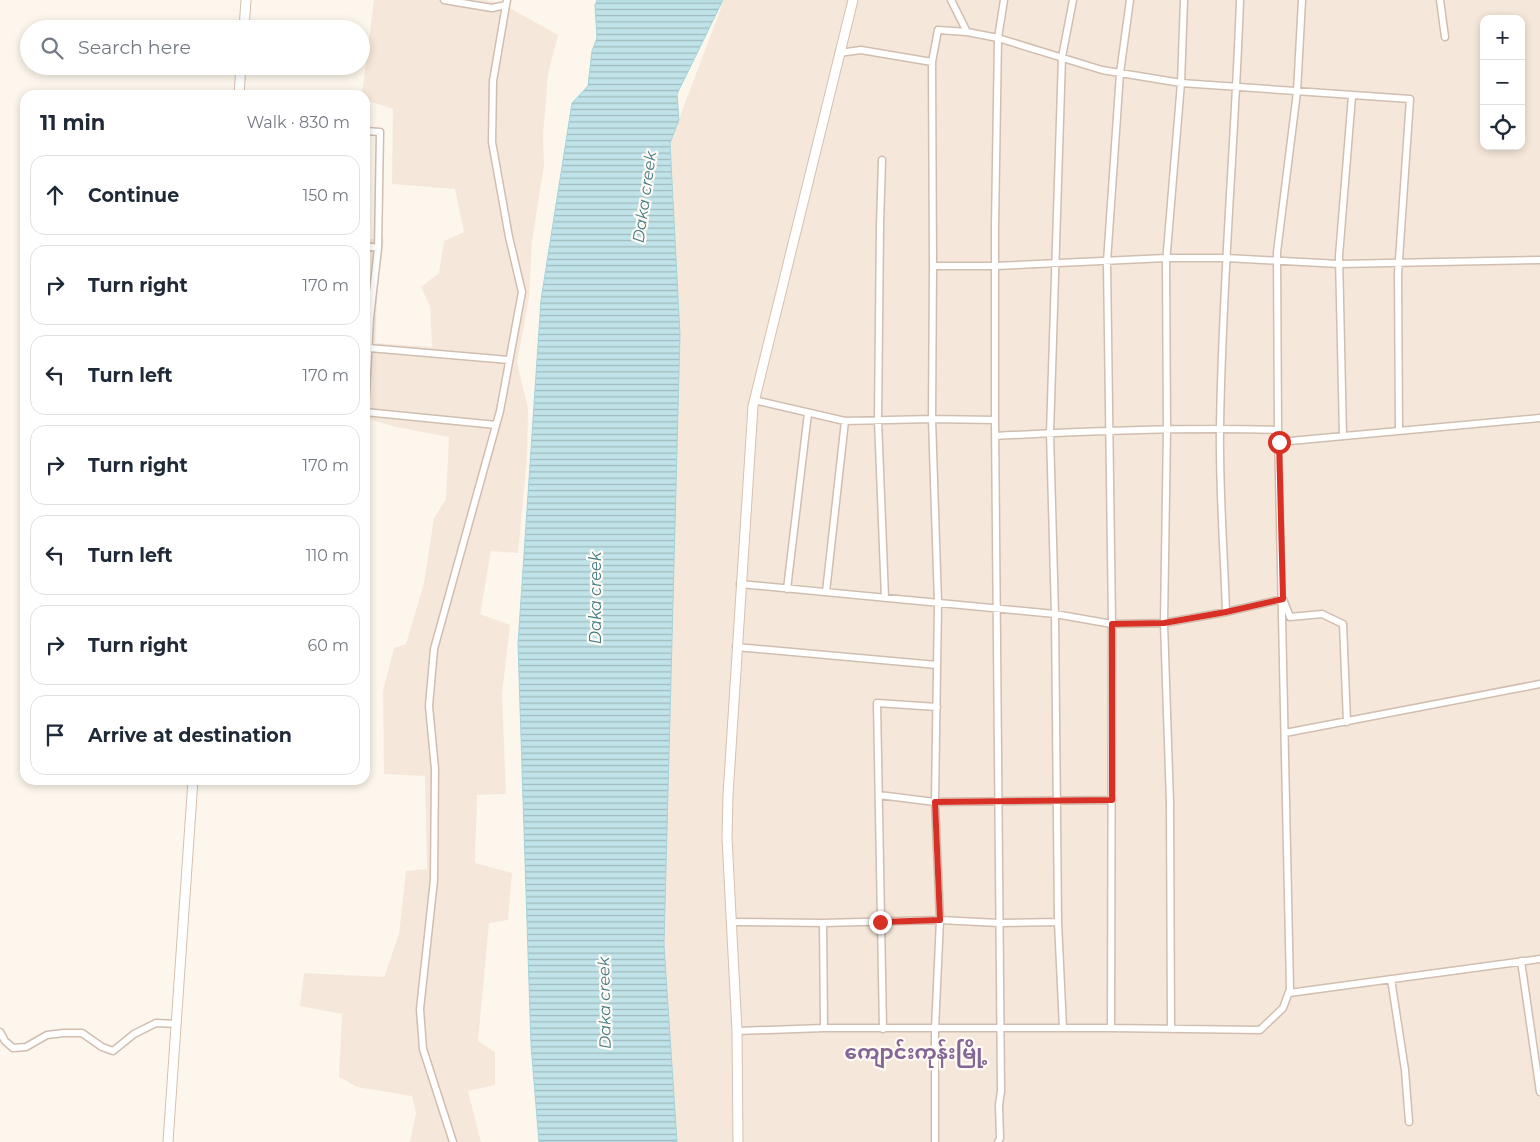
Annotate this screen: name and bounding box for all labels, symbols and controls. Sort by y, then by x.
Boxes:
map controls [1480,15,1525,150]
button: + [1480,15,1525,60]
search box [20,20,370,75]
icon: search [38,34,66,62]
text: Search here [78,36,191,59]
button: − [1480,60,1525,105]
button: locate [1480,105,1525,150]
text: 11 min [40,110,105,135]
text: Walk · 830 m [246,113,350,132]
water label: Daka creek [629,149,661,244]
icon: ahead [41,181,69,209]
text: Continue [88,184,179,207]
text: 150 m [302,186,349,205]
icon: right [41,271,69,299]
text: Turn right [88,274,188,297]
text: 170 m [302,276,349,295]
icon: left [41,361,69,389]
text: Turn left [88,364,173,387]
text: 170 m [302,366,349,385]
route start [1268,431,1291,454]
icon: right [41,451,69,479]
text: Turn right [88,454,188,477]
text: 170 m [302,456,349,475]
icon: left [41,541,69,569]
text: Turn left [88,544,173,567]
text: 110 m [306,546,349,565]
water label: Daka creek [586,550,605,644]
icon: right [41,631,69,659]
text: Turn right [88,634,188,657]
text: 60 m [307,636,349,655]
icon: arrive [41,721,69,749]
text: Arrive at destination [88,724,292,747]
route end [869,911,892,934]
water label: Daka creek [594,955,615,1049]
district label: ကျောင်းကုန်းမြို့ [845,1039,987,1069]

